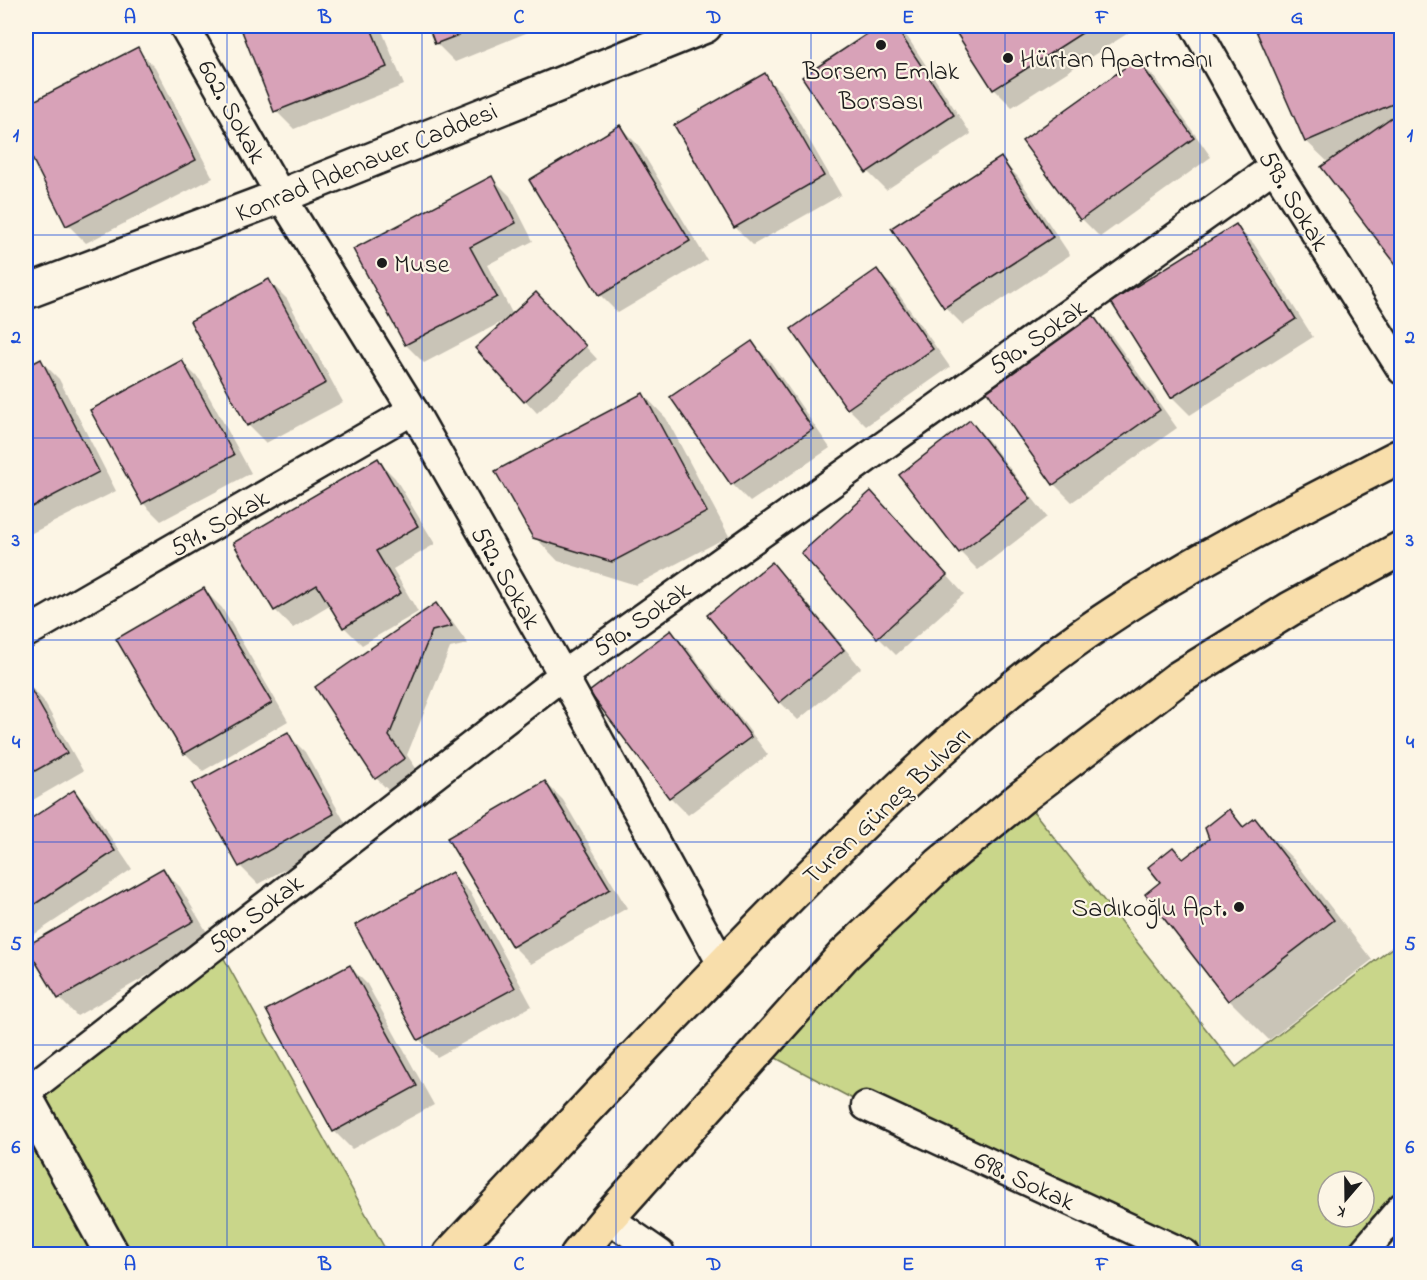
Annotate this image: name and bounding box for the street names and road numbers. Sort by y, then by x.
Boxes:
street label: 602. Sokak [186,54,275,172]
street label: Konrad Adenauer Caddesi [230,94,504,234]
street label: 593. Sokak [1247,144,1338,260]
street label: 590. Sokak [982,290,1096,386]
street label: 591. Sokak [164,481,278,568]
street label: 592. Sokak [460,520,550,638]
street label: 590. Sokak [586,572,700,668]
street label: Turan Güneş Bulvarı [795,719,981,896]
street label: 590. Sokak [201,866,313,965]
street label: 698. Sokak [967,1143,1081,1223]

